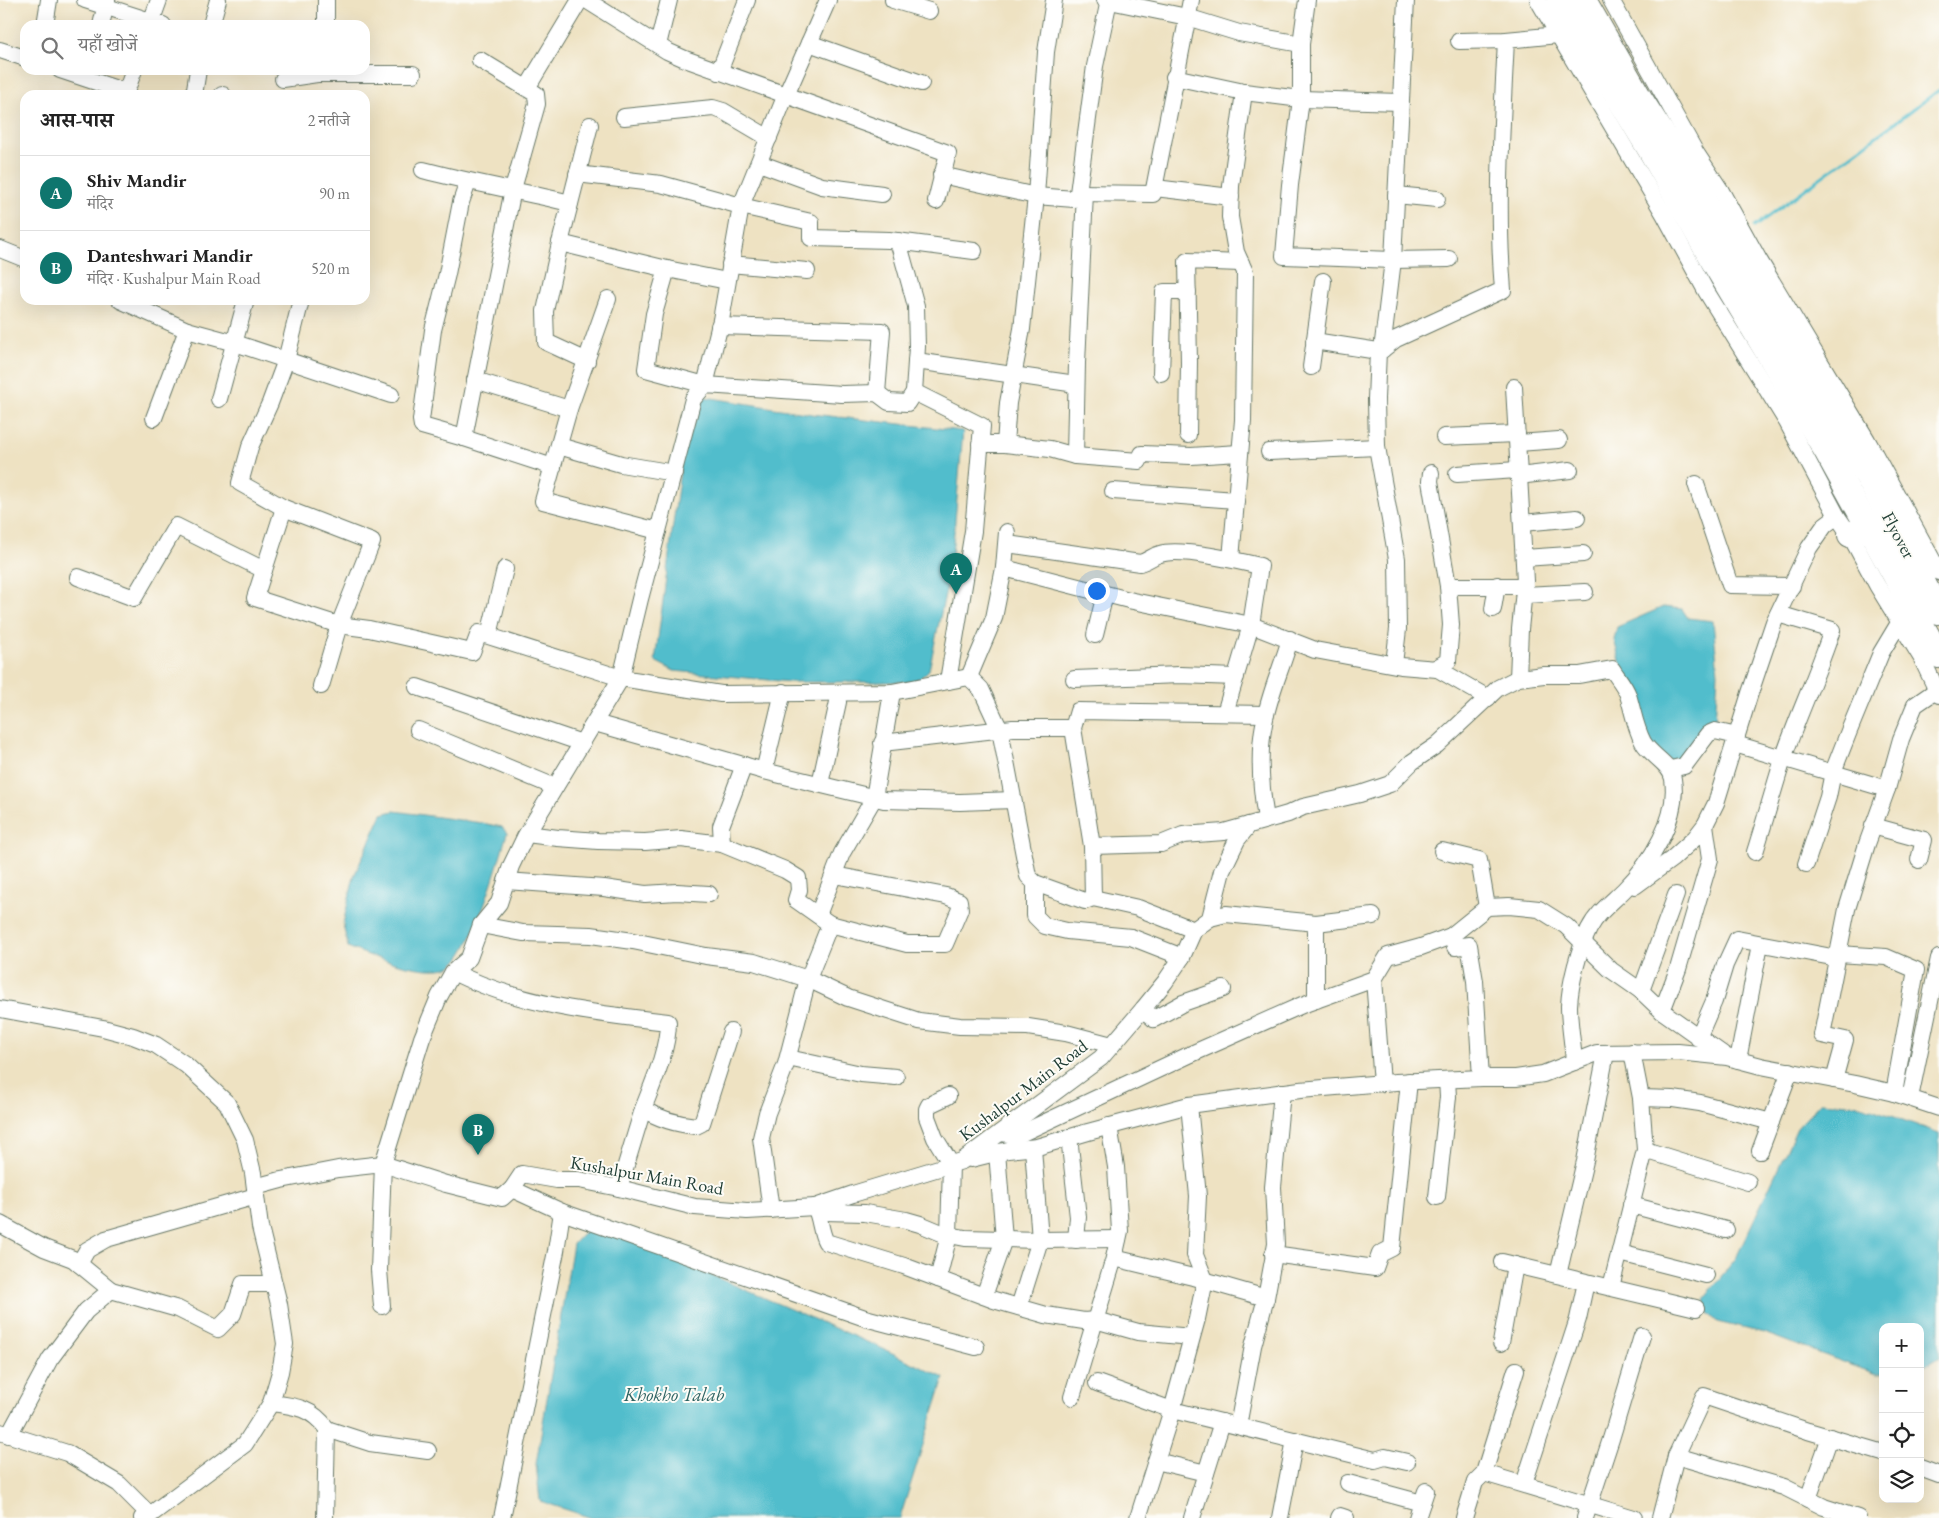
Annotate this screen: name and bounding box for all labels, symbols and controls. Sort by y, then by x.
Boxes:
search box [20,20,370,75]
text: यहाँ खोजें [78,32,137,57]
icon: search [38,34,66,62]
text: आस-पास [40,106,113,133]
text: 2 नतीजे [308,110,350,131]
text: Shiv Mandir [87,168,186,193]
text: A [50,183,62,204]
text: 90 m [319,183,350,204]
text: मंदिर [87,193,113,214]
text: Danteshwari Mandir [87,243,253,268]
text: B [51,258,61,279]
text: 520 m [311,258,350,279]
text: मंदिर · Kushalpur Main Road [87,268,261,289]
street label: Flyover [1877,507,1921,563]
pin: A [940,553,972,594]
your location [1084,578,1110,604]
street label: Kushalpur Main Road [954,1034,1093,1146]
pin: B [462,1114,494,1155]
street label: Kushalpur Main Road [569,1150,726,1200]
map controls [1879,1323,1924,1503]
button: + [1879,1323,1924,1368]
button: − [1879,1368,1924,1413]
water label: Khokho Talab [623,1382,725,1407]
button: locate [1879,1413,1924,1458]
button: layers [1879,1458,1924,1503]

